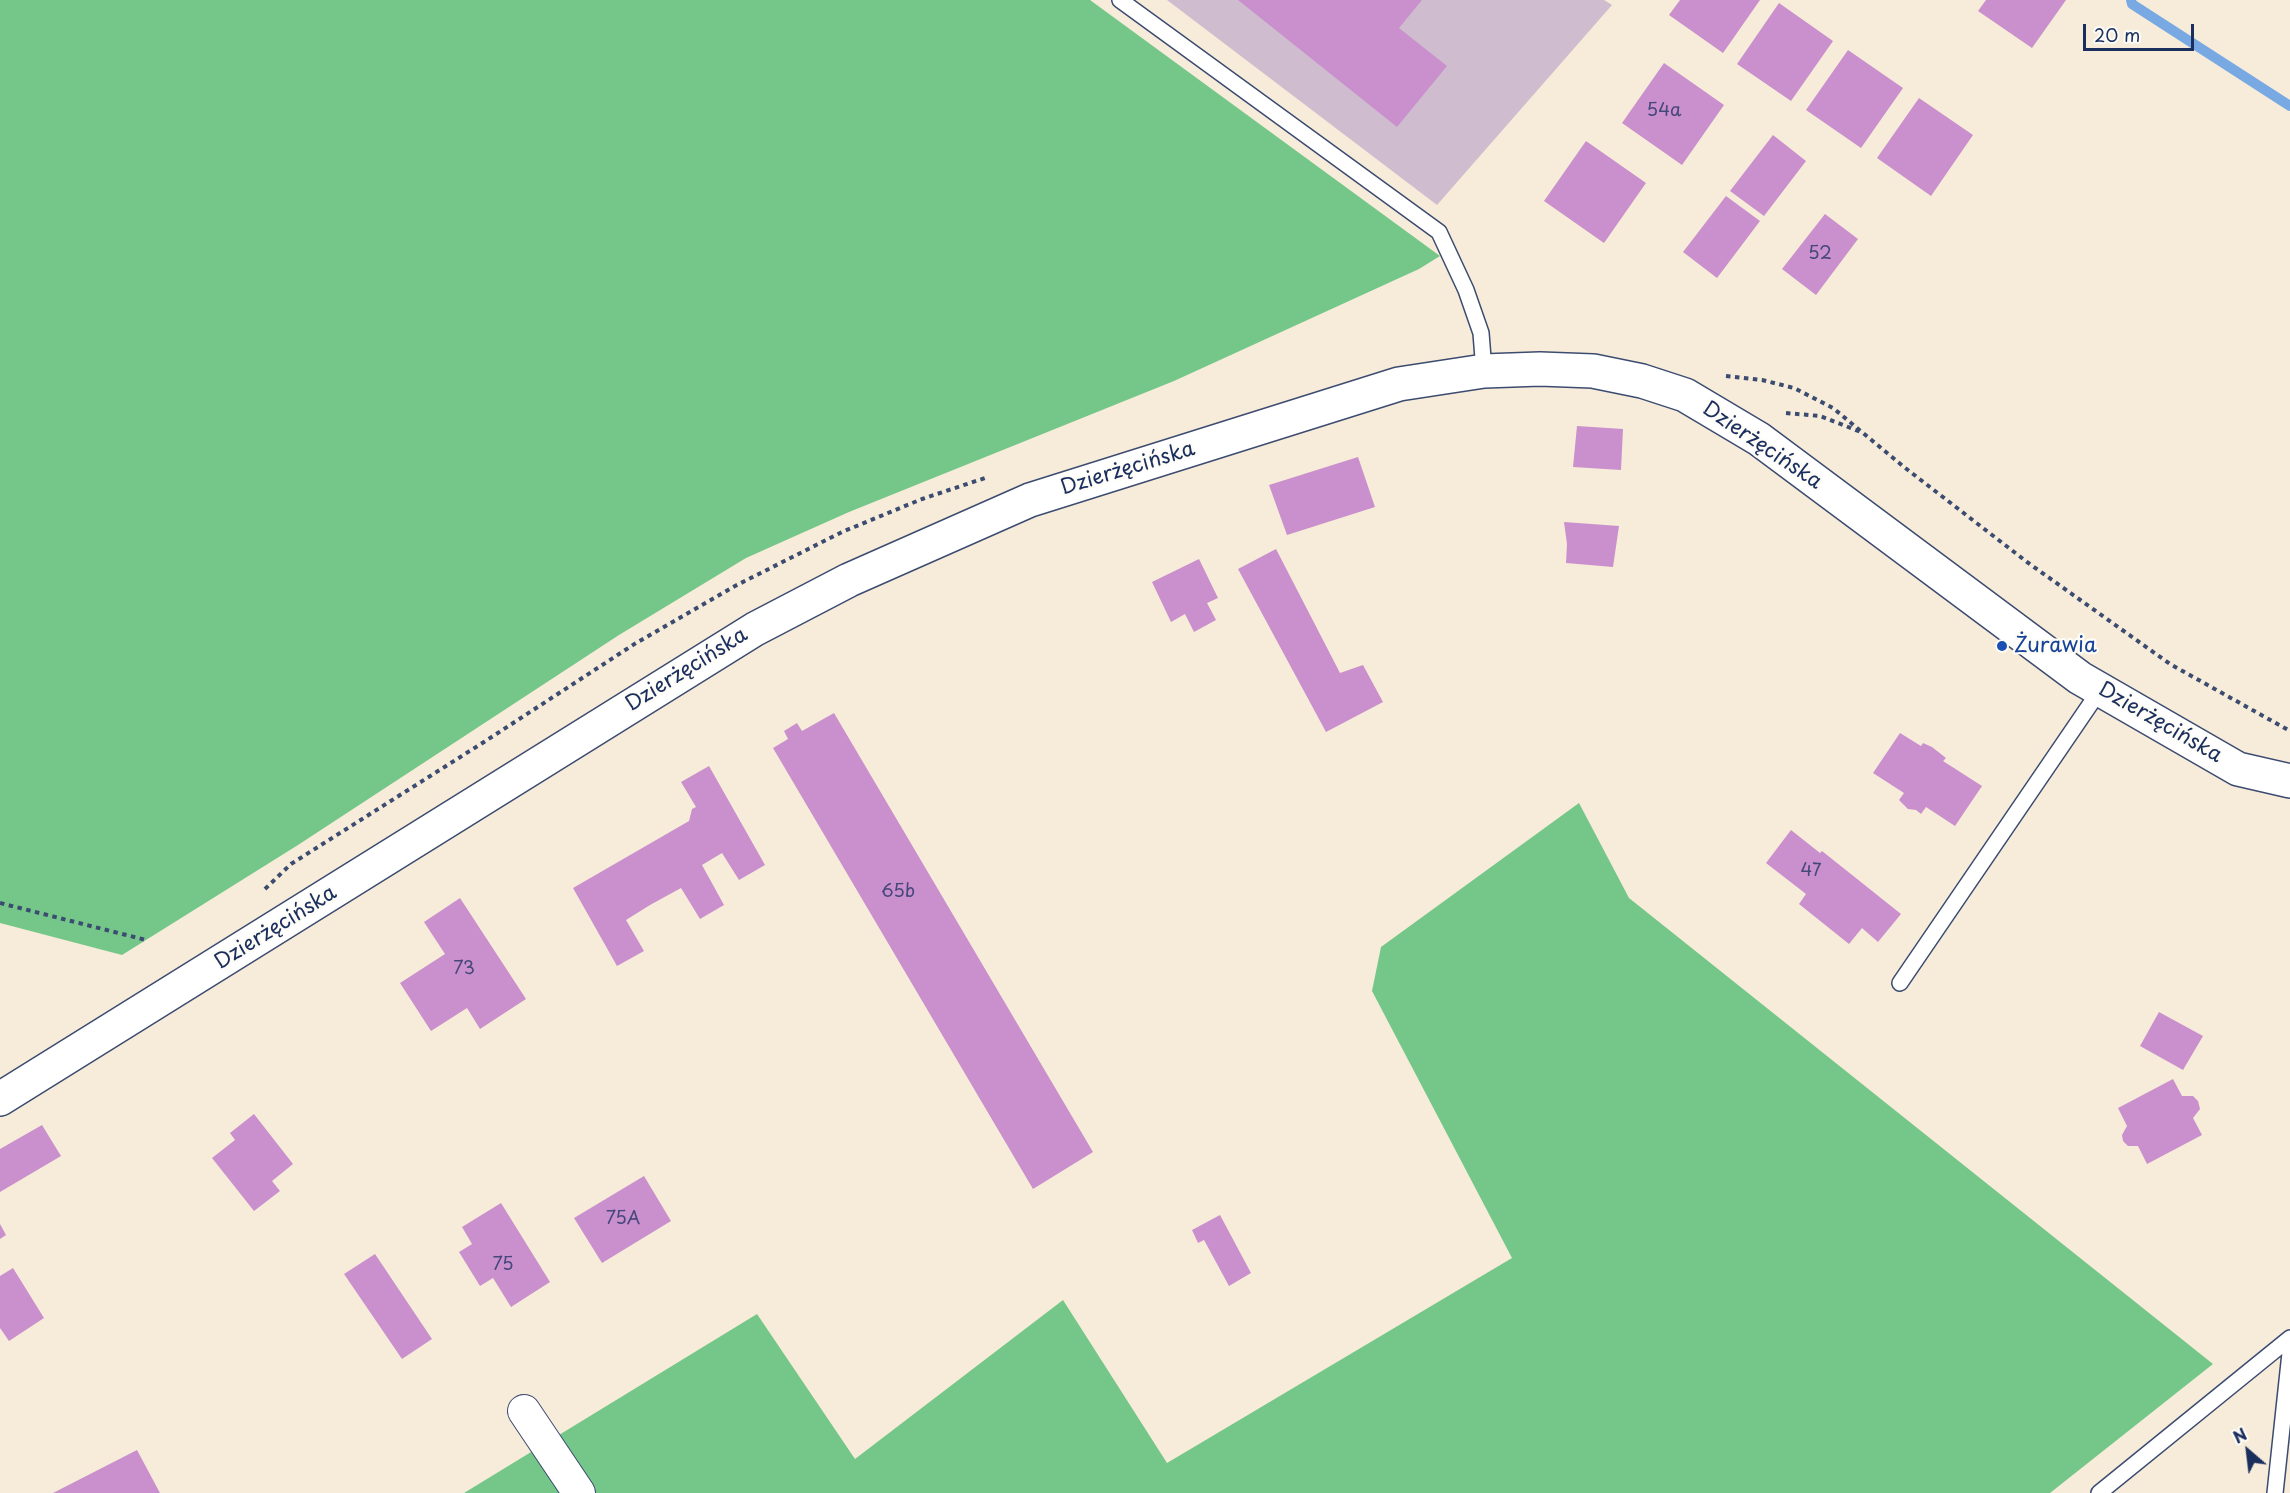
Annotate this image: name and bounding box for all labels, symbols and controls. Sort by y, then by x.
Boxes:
scale bar [2086,12,2197,50]
text: 20 m [2094,21,2140,48]
house number: 54a [1647,100,1681,122]
house number: 52 [1808,243,1832,265]
street label: Dzierżęcińska [1697,397,1827,495]
street label: Dzierżęcińska [1058,437,1198,501]
street label: Dzierżęcińska [621,623,753,717]
place label: Żurawia [2014,633,2097,659]
marker: Żurawia [1995,639,2009,653]
street label: Dzierżęcińska [2094,677,2226,769]
house number: 47 [1800,860,1822,882]
street label: Dzierżęcińska [210,881,342,975]
house number: 65b [881,881,915,903]
house number: 73 [453,958,475,980]
house number: 75A [606,1208,640,1230]
house number: 75 [493,1254,513,1276]
north arrow [2218,1421,2278,1481]
text: N [2228,1422,2251,1449]

